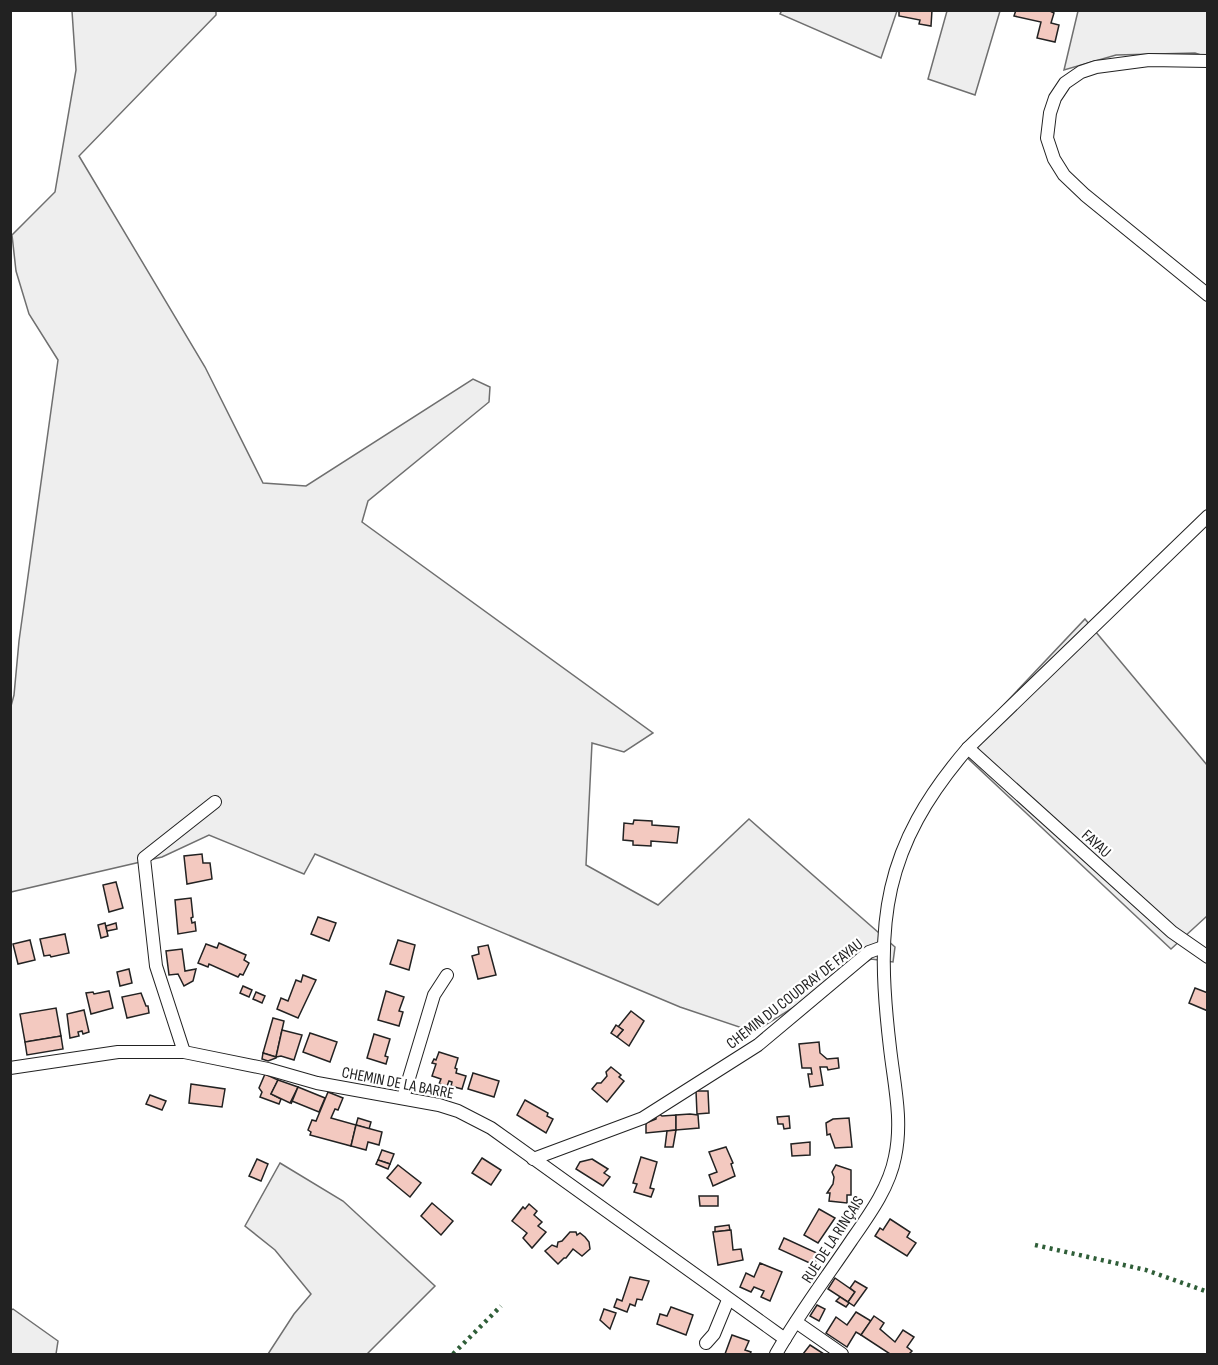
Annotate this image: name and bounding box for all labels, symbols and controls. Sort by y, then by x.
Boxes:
street label: FAYAU [1077,826,1115,862]
street label: CHEMIN DU COUDRAY DE FAYAU [723,935,867,1053]
street label: CHEMIN DE LA BARRE [340,1063,455,1104]
street label: RUE DE LA RINÇAIS [798,1192,869,1287]

